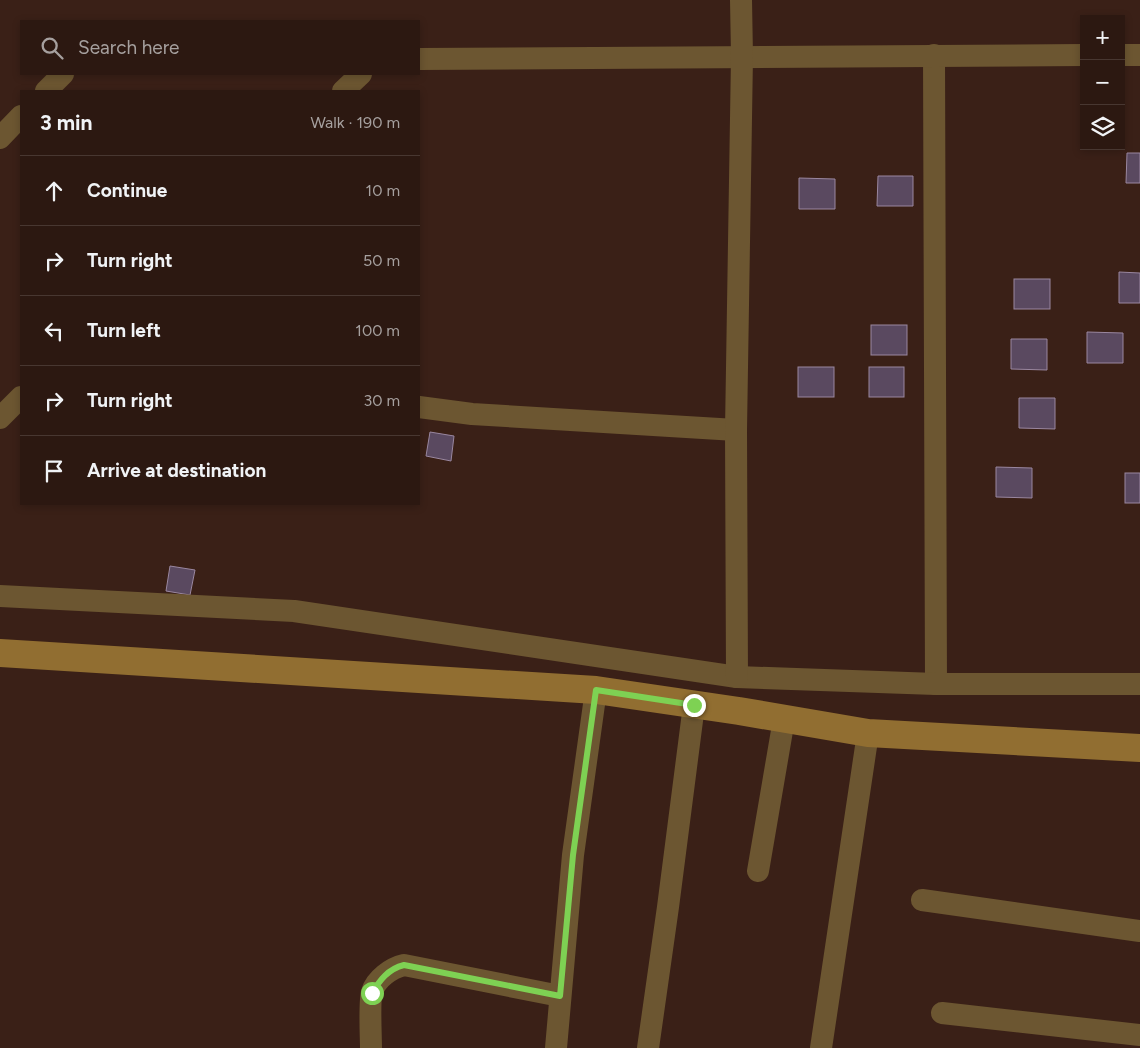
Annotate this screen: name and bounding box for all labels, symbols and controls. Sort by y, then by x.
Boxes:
map controls [1080,15,1125,150]
button: + [1080,15,1125,60]
search box [20,20,420,75]
icon: search [38,34,66,62]
text: Search here [78,36,180,59]
button: − [1080,60,1125,105]
button: layers [1080,105,1125,150]
text: 3 min [40,110,92,135]
text: Walk · 190 m [310,113,400,132]
icon: ahead [40,177,68,205]
text: Continue [87,179,167,202]
text: 10 m [366,181,400,200]
icon: right [40,247,68,275]
text: Turn right [87,249,173,272]
text: 50 m [363,251,400,270]
icon: left [40,317,68,345]
text: Turn left [87,319,161,342]
text: 100 m [355,321,400,340]
icon: right [40,387,68,415]
text: Turn right [87,389,173,412]
text: 30 m [363,391,400,410]
icon: arrive [40,457,68,485]
text: Arrive at destination [87,459,266,482]
route end [683,694,706,717]
route start [361,982,384,1005]

